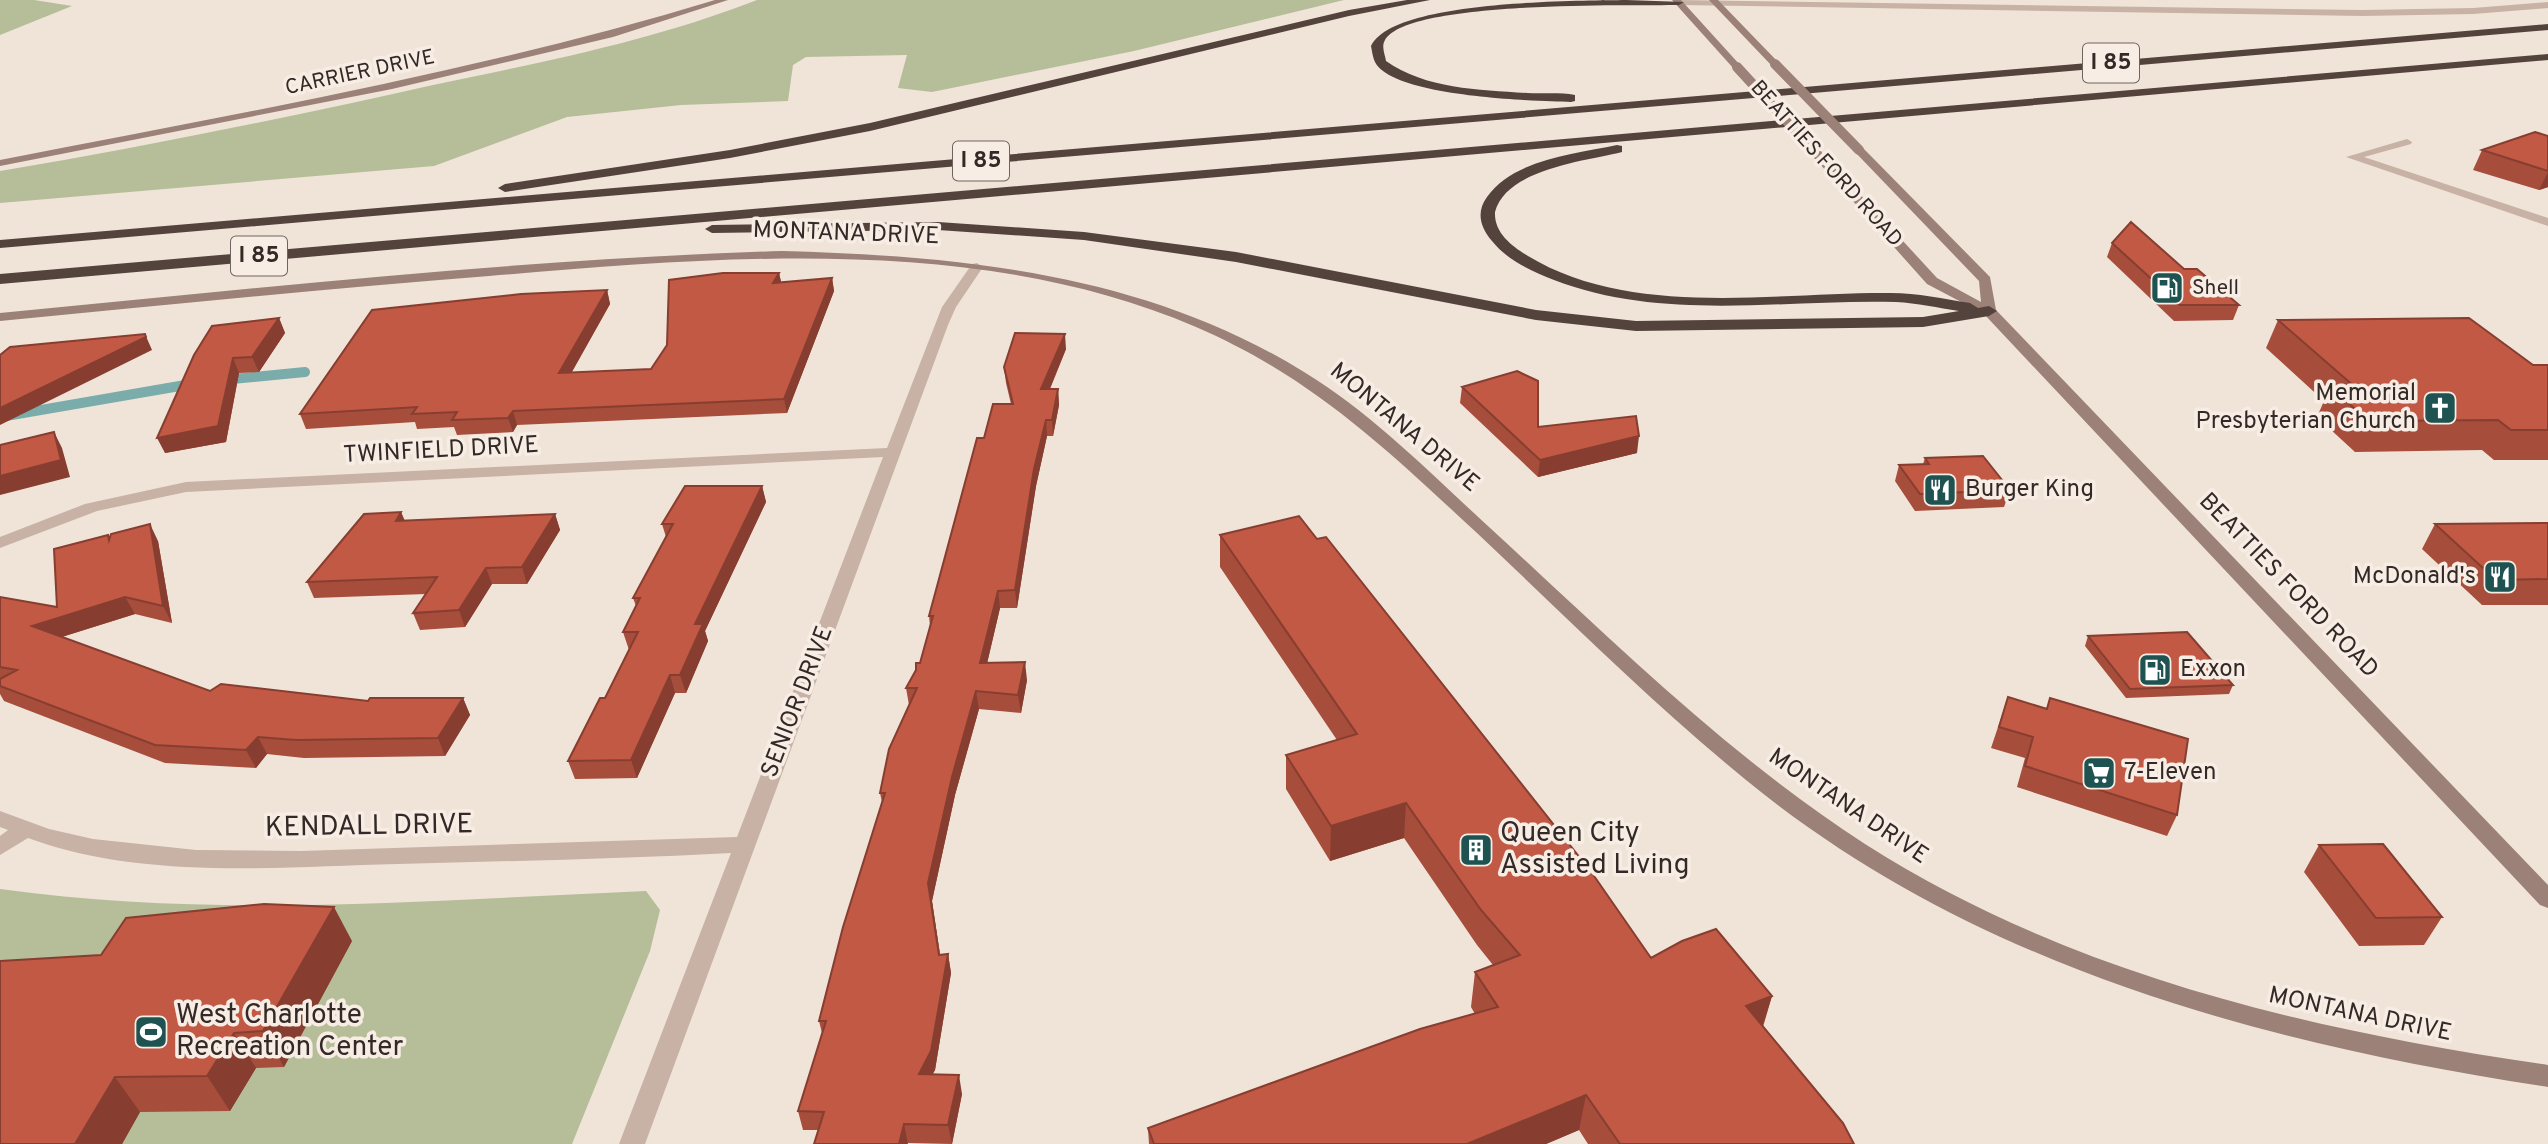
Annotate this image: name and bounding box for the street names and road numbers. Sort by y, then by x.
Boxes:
street label: CARRIER DRIVE [283,44,437,102]
road number: I 85 [2083,44,2139,82]
street label: BEATTIES FORD ROAD [1744,75,1908,253]
road number: I 85 [953,142,1009,180]
street label: MONTANA DRIVE [752,216,940,252]
road number: I 85 [231,236,287,276]
street label: MONTANA DRIVE [1323,357,1485,499]
street label: TWINFIELD DRIVE [342,431,540,471]
street label: BEATTIES FORD ROAD [2192,487,2384,685]
street label: SENIOR DRIVE [755,622,841,782]
street label: MONTANA DRIVE [1762,742,1934,872]
street label: KENDALL DRIVE [265,807,473,847]
street label: MONTANA DRIVE [2266,981,2454,1049]

